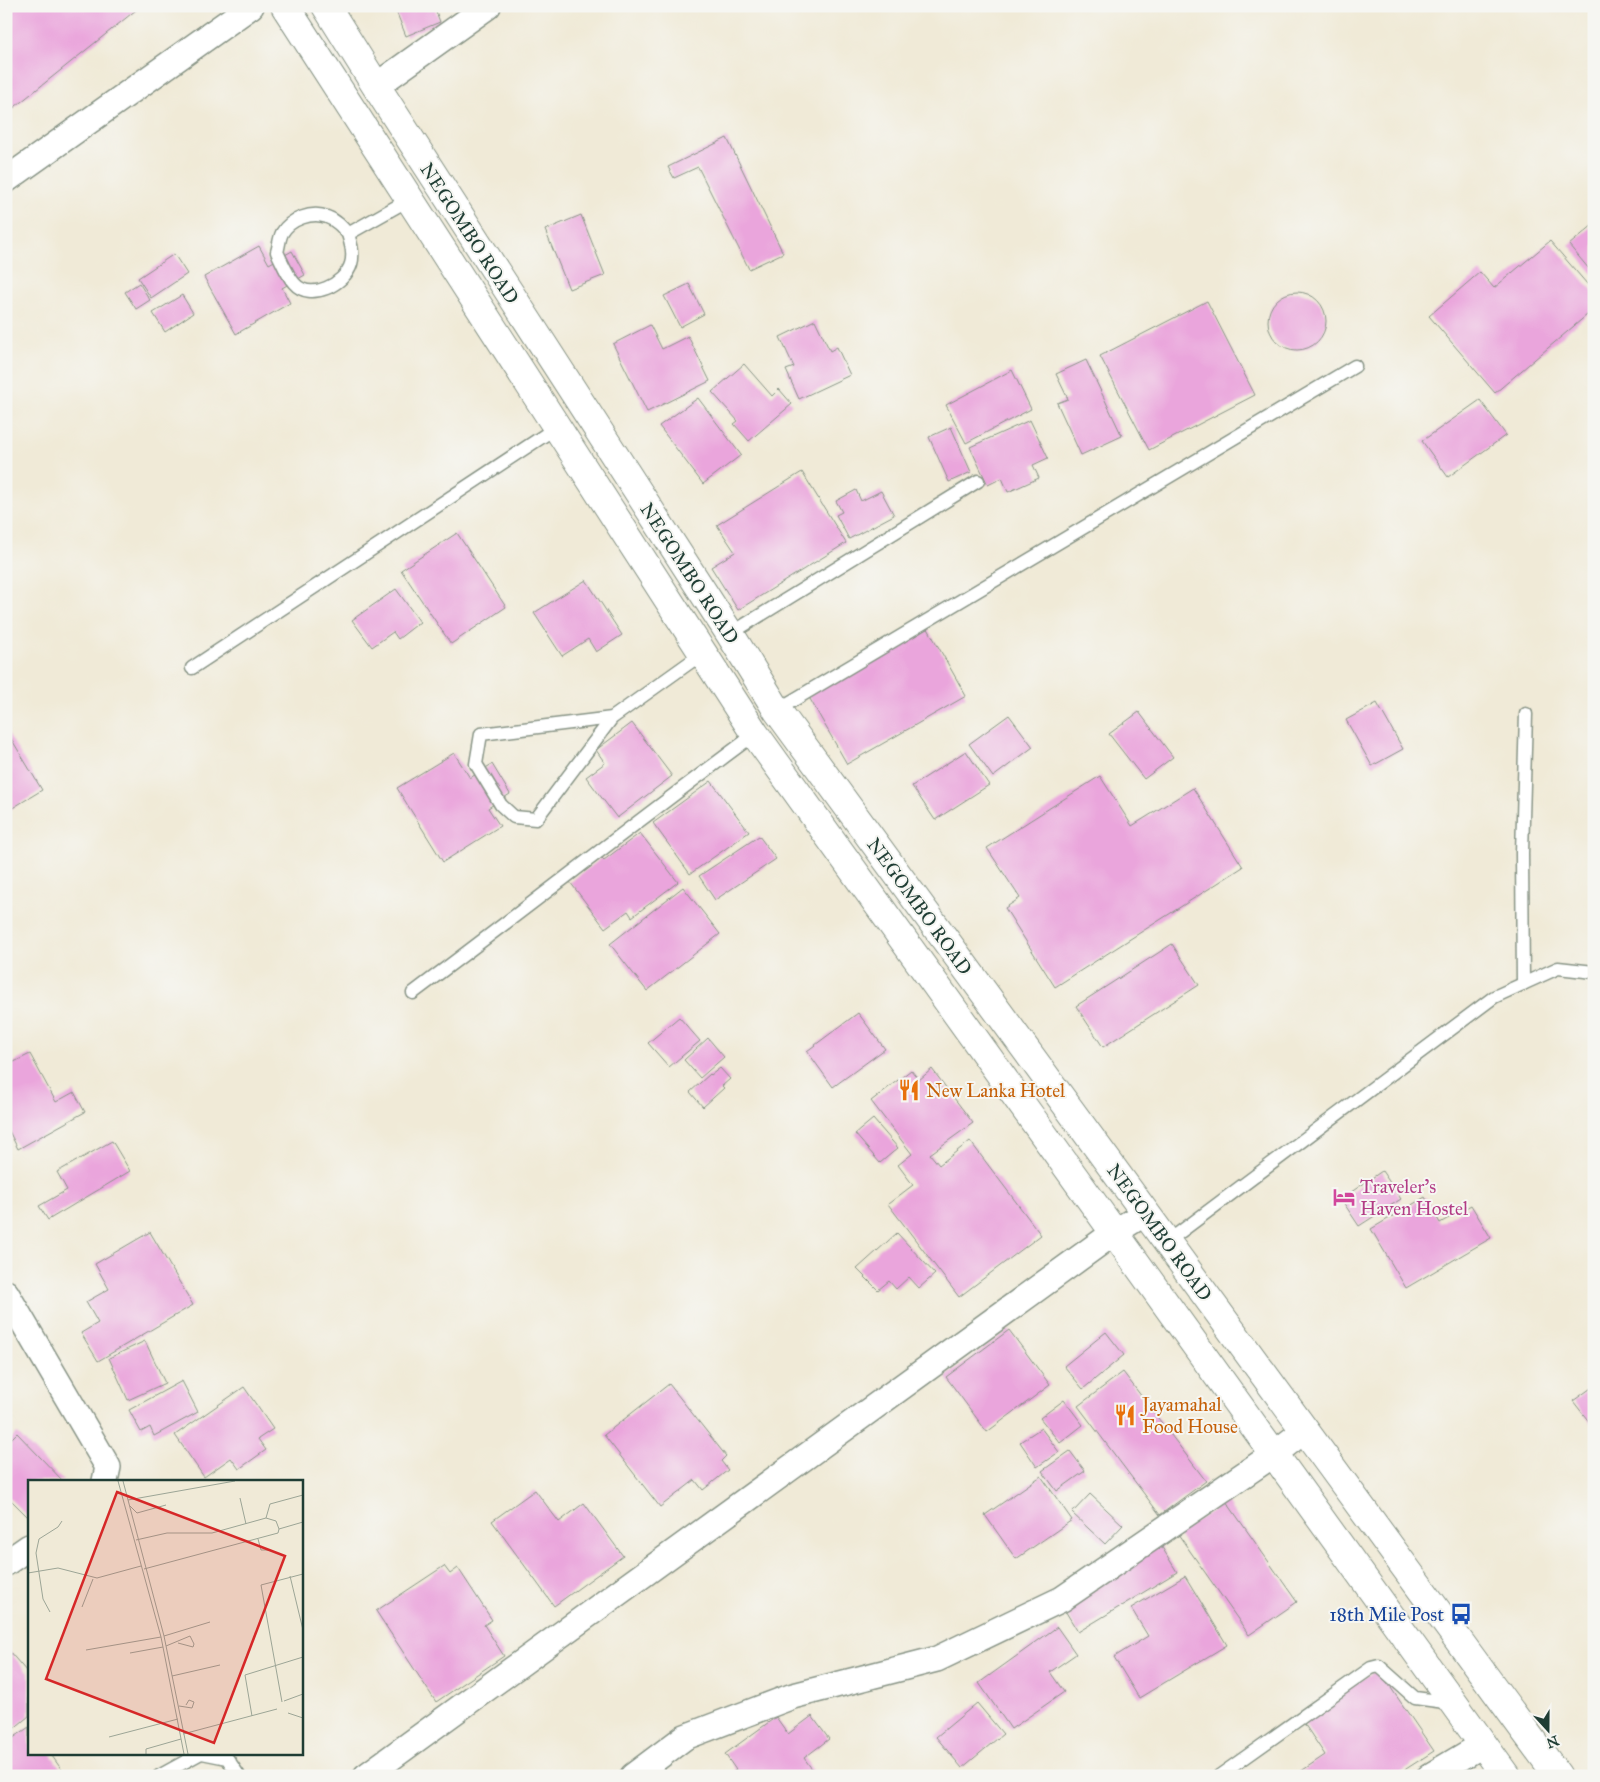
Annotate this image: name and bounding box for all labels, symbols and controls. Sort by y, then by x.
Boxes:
street label: NEGOMBO ROAD [415,158,524,308]
street label: NEGOMBO ROAD [635,498,744,648]
street label: NEGOMBO ROAD [862,833,977,979]
restaurant icon: New Lanka Hotel [896,1077,922,1103]
place label: New Lanka Hotel [926,1079,1066,1102]
street label: NEGOMBO ROAD [1102,1159,1217,1305]
place label: Traveler's Haven Hostel [1360,1175,1469,1220]
hotel icon: Traveler's Haven Hostel [1331,1184,1357,1210]
place label: Jayamahal Food House [1140,1393,1238,1438]
restaurant icon: Jayamahal Food House [1112,1402,1138,1428]
inset map [28,1480,302,1754]
bus stop icon: 18th Mile Post [1448,1601,1474,1627]
place label: 18th Mile Post [1329,1603,1444,1626]
north arrow [1522,1704,1572,1754]
text: N [1544,1732,1561,1752]

